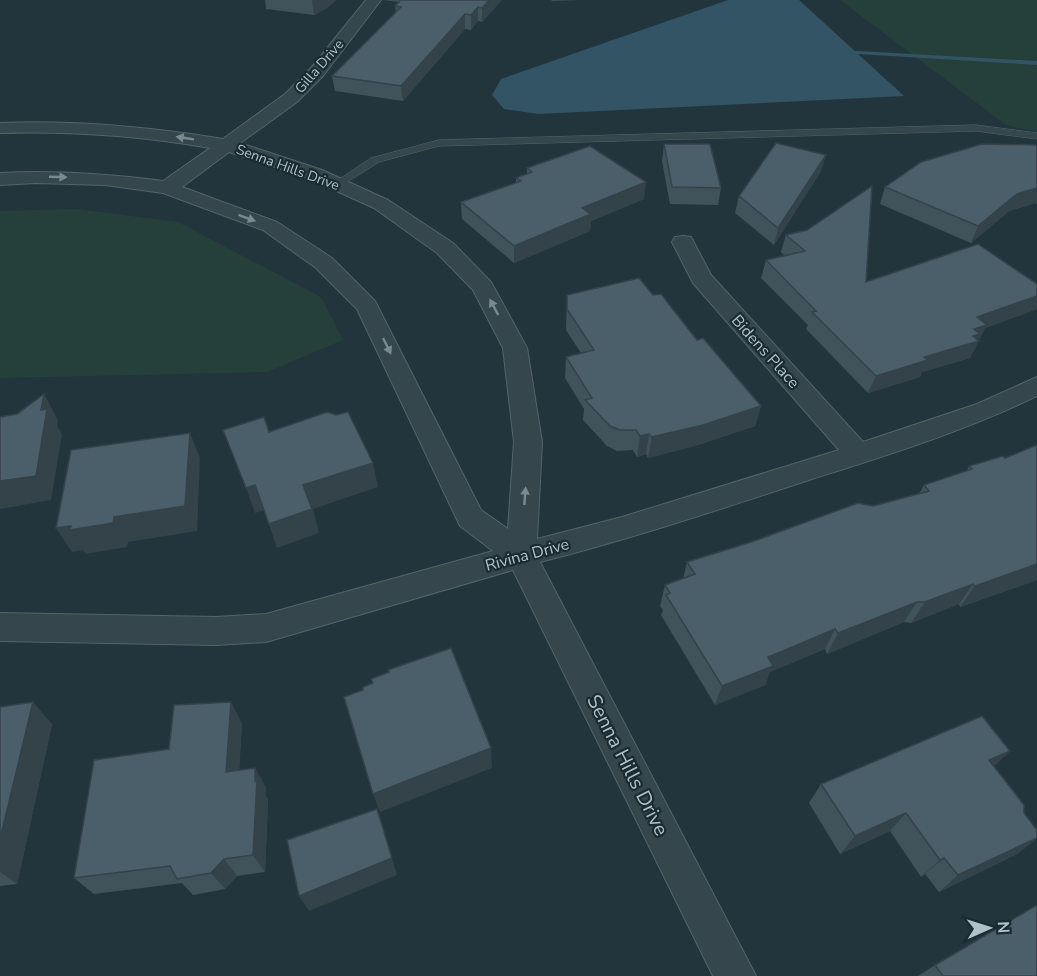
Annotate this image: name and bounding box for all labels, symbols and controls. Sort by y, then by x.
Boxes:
street label: Gilla Drive [291,35,348,97]
one-way arrow [175,134,194,143]
street label: Senna Hills Drive [234,140,342,195]
one-way arrow [49,173,68,182]
one-way arrow [239,213,257,223]
one-way arrow [489,299,499,316]
street label: Bidens Place [726,310,804,393]
one-way arrow [382,337,391,354]
one-way arrow [520,487,529,506]
street label: Rivina Drive [483,533,572,577]
street label: Senna Hills Drive [580,690,675,840]
north arrow [959,898,1019,958]
text: N [992,921,1014,934]

